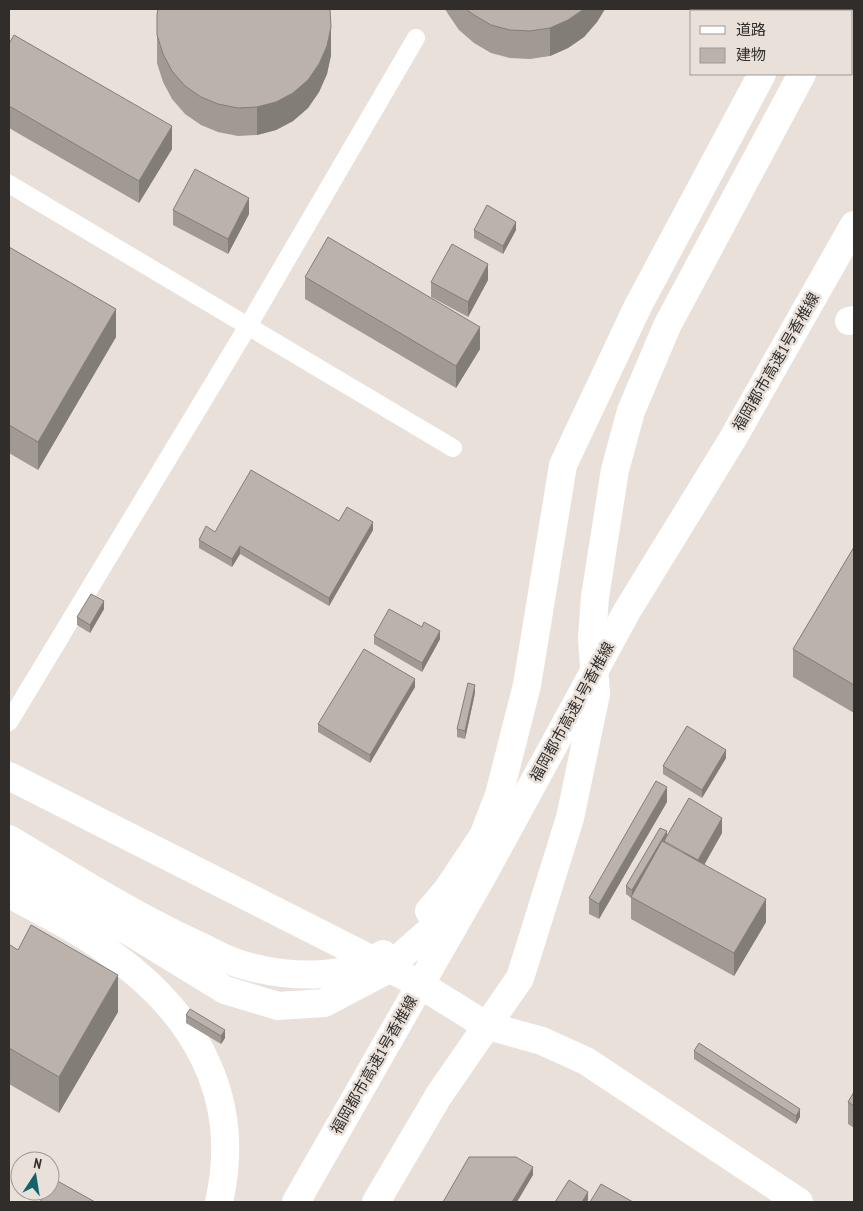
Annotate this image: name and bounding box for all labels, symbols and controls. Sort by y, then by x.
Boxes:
legend [690,10,853,75]
text: 道路 [736,20,766,39]
text: 建物 [736,45,766,64]
street label: 福岡都市高速1号香椎線 [728,289,823,434]
street label: 福岡都市高速1号香椎線 [525,639,618,785]
street label: 福岡都市高速1号香椎線 [326,992,421,1137]
north arrow [10,1151,60,1201]
text: N [32,1154,43,1173]

